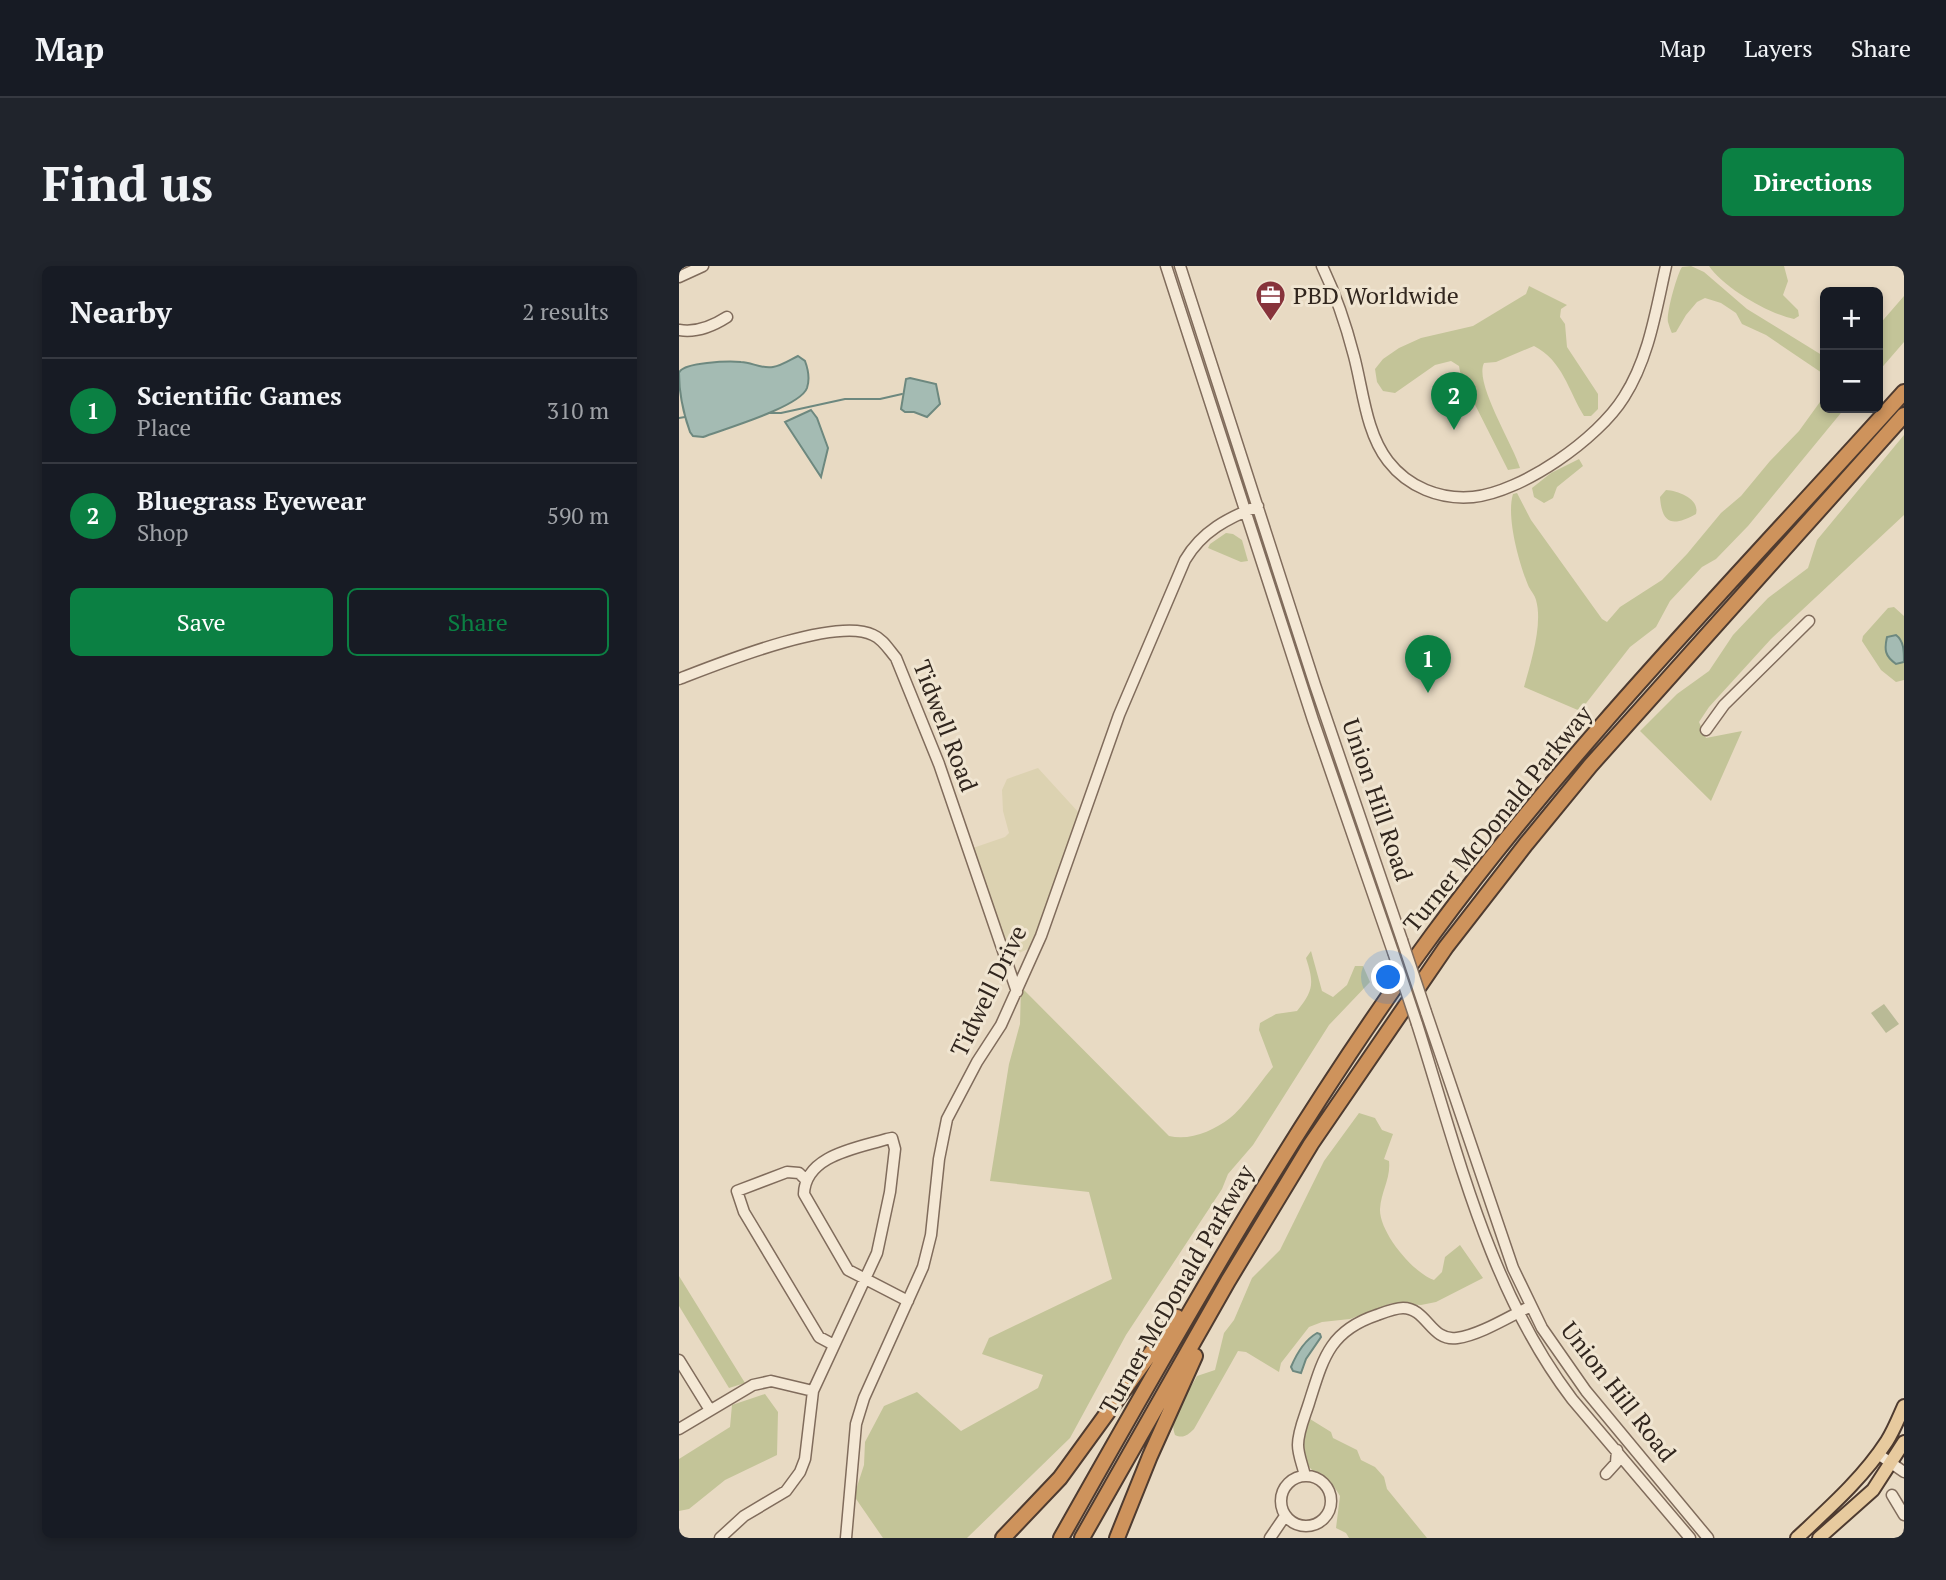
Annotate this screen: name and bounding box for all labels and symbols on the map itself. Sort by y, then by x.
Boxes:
office icon: PBD Worldwide [1253,279,1287,323]
place label: PBD Worldwide [1293,279,1459,311]
pin: 2 [1431,372,1477,430]
pin: 1 [1405,635,1451,693]
street label: Tidwell Road [906,655,986,796]
street label: Turner McDonald Parkway [1396,698,1599,938]
street label: Union Hill Road [1335,714,1421,885]
street label: Tidwell Drive [943,920,1034,1061]
your location [1371,960,1405,994]
street label: Turner McDonald Parkway [1091,1158,1261,1420]
street label: Union Hill Road [1554,1315,1684,1468]

